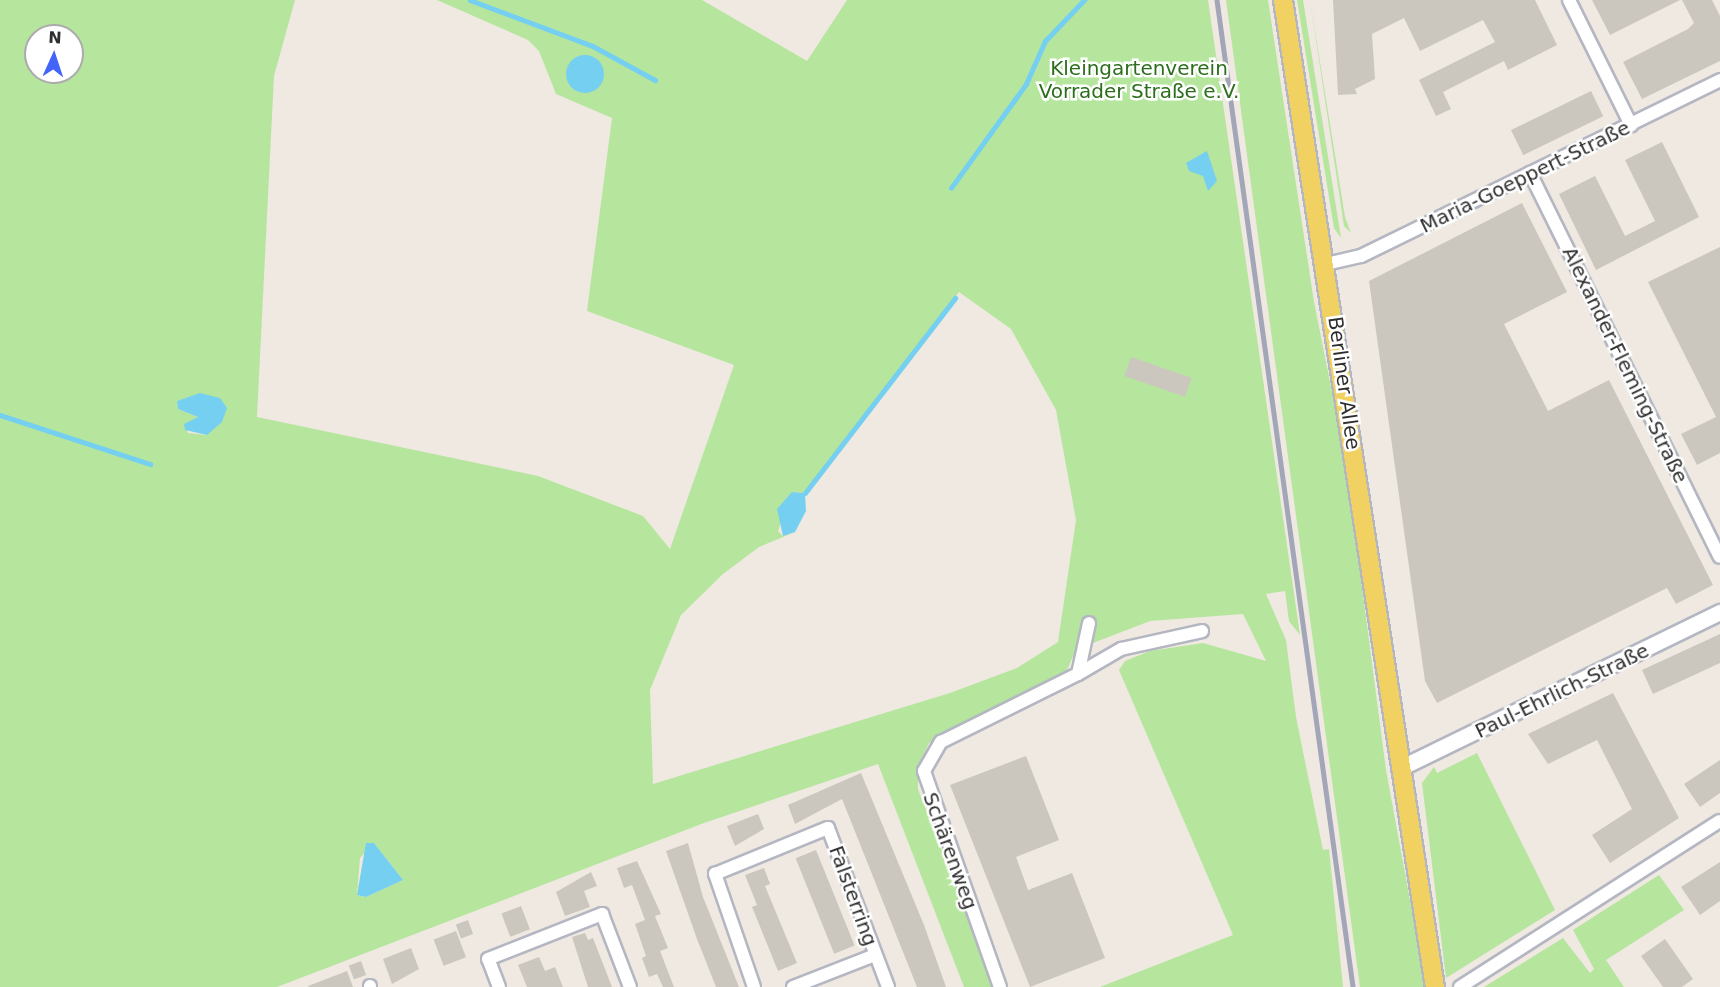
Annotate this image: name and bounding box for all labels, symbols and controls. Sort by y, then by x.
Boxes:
north arrow [24,24,84,84]
text: N [48,28,62,47]
park label: Kleingartenverein Vorrader Straße e.V. [1039,57,1239,104]
street label: Maria-Goeppert-Straße [1416,116,1634,238]
street label: Alexander-Fleming-Straße [1557,243,1693,487]
street label: Berliner Allee [1323,315,1365,451]
street label: Paul-Ehrlich-Straße [1471,638,1653,744]
street label: Schärenweg [918,789,982,913]
street label: Falsterring [824,843,882,949]

